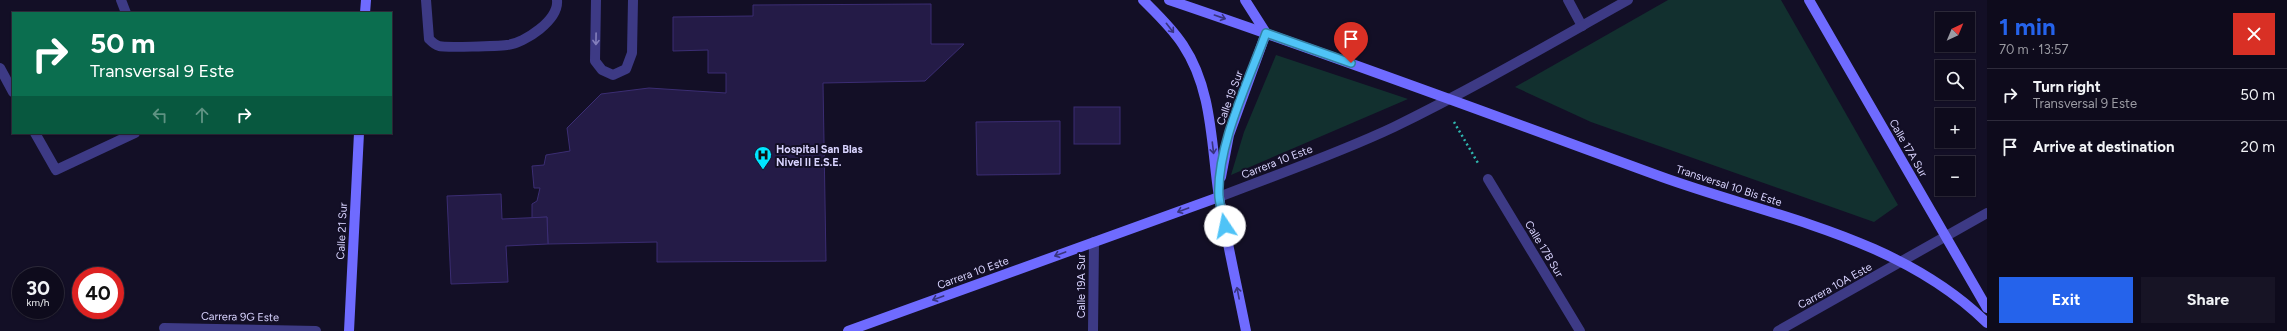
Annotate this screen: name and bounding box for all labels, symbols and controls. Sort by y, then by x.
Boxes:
north arrow [1935,12,1975,52]
map controls [1935,12,1975,196]
text: 1 min [1999,12,2056,41]
button: close [2233,13,2275,55]
one-way arrow [1213,14,1226,21]
pin [1334,22,1368,63]
one-way arrow [1165,23,1174,34]
text: 50 m [90,26,156,60]
icon: right [24,28,76,80]
icon: arrive [1340,28,1362,50]
one-way arrow [592,32,599,45]
text: 70 m · 13:57 [1999,42,2069,57]
text: Transversal 9 Este [90,60,234,82]
button: search [1935,60,1975,100]
street label: Calle 19 Sur [1214,69,1246,127]
text: Turn right [2033,78,2101,96]
icon: right [1999,84,2021,106]
text: 50 m [2240,86,2275,104]
text: Transversal 9 Este [2033,96,2137,111]
icon: left [149,104,171,126]
icon: ahead [191,104,213,126]
icon: right [233,104,255,126]
button: + [1935,108,1975,148]
street label: Calle 17A Sur [1886,117,1930,179]
icon: arrive [1999,136,2021,158]
text: Arrive at destination [2033,138,2174,156]
text: 20 m [2241,138,2275,156]
one-way arrow [1210,141,1217,154]
street label: Carrera 10 Este [1240,142,1314,182]
place label: Hospital San Blas Nivel II E.S.E. [776,143,863,169]
hospital icon: Hospital San Blas Nivel II E.S.E. [753,145,773,170]
button: − [1935,156,1975,196]
street label: Transversal 10 Bis Este [1674,163,1784,209]
street label: Calle 21 Sur [334,202,350,260]
position arrow [1204,205,1246,247]
one-way arrow [1177,206,1189,214]
street label: Calle 17B Sur [1522,218,1566,280]
one-way arrow [1054,251,1067,258]
street label: Calle 19A Sur [1075,253,1088,318]
street label: Carrera 10 Este [935,254,1011,292]
street label: Carrera 10A Este [1796,260,1874,312]
speed limit sign: 40 [72,267,124,319]
text: 30 [26,276,50,300]
button: Exit [1999,277,2133,323]
button: Share [2141,277,2275,323]
one-way arrow [1234,287,1242,300]
one-way arrow [933,295,945,303]
text: km/h [27,296,49,309]
street label: Carrera 9G Este [201,310,279,324]

